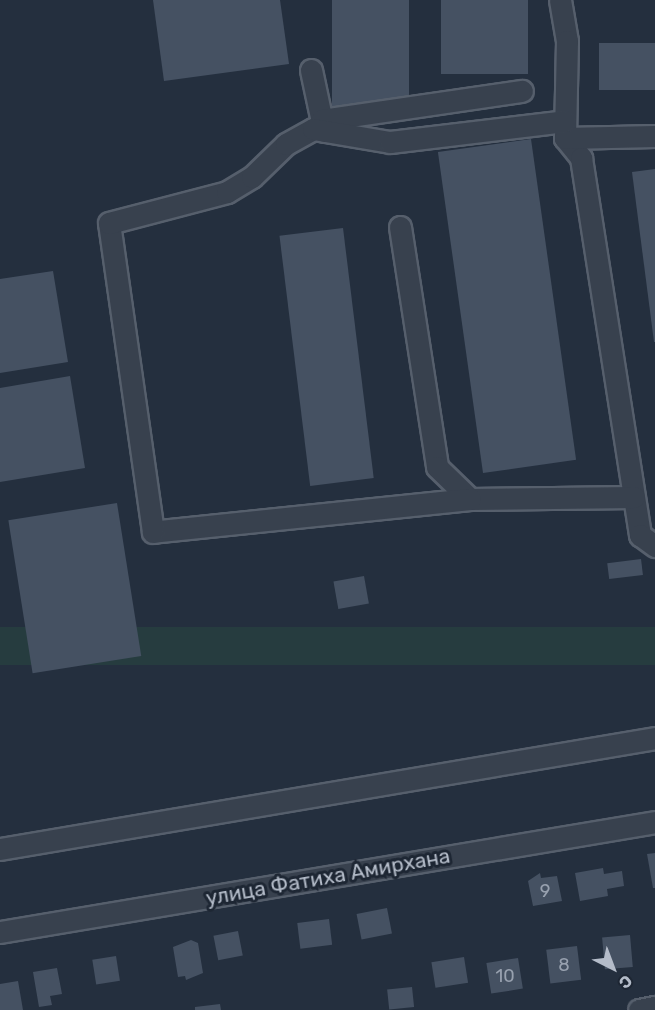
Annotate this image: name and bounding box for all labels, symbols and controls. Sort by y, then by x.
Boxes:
street label: улица Фатиха Амирхана [204,843,452,911]
house number: 9 [540,880,550,902]
north arrow [583,938,643,998]
house number: 8 [558,954,570,976]
house number: 10 [495,965,515,987]
text: С [615,971,636,993]

